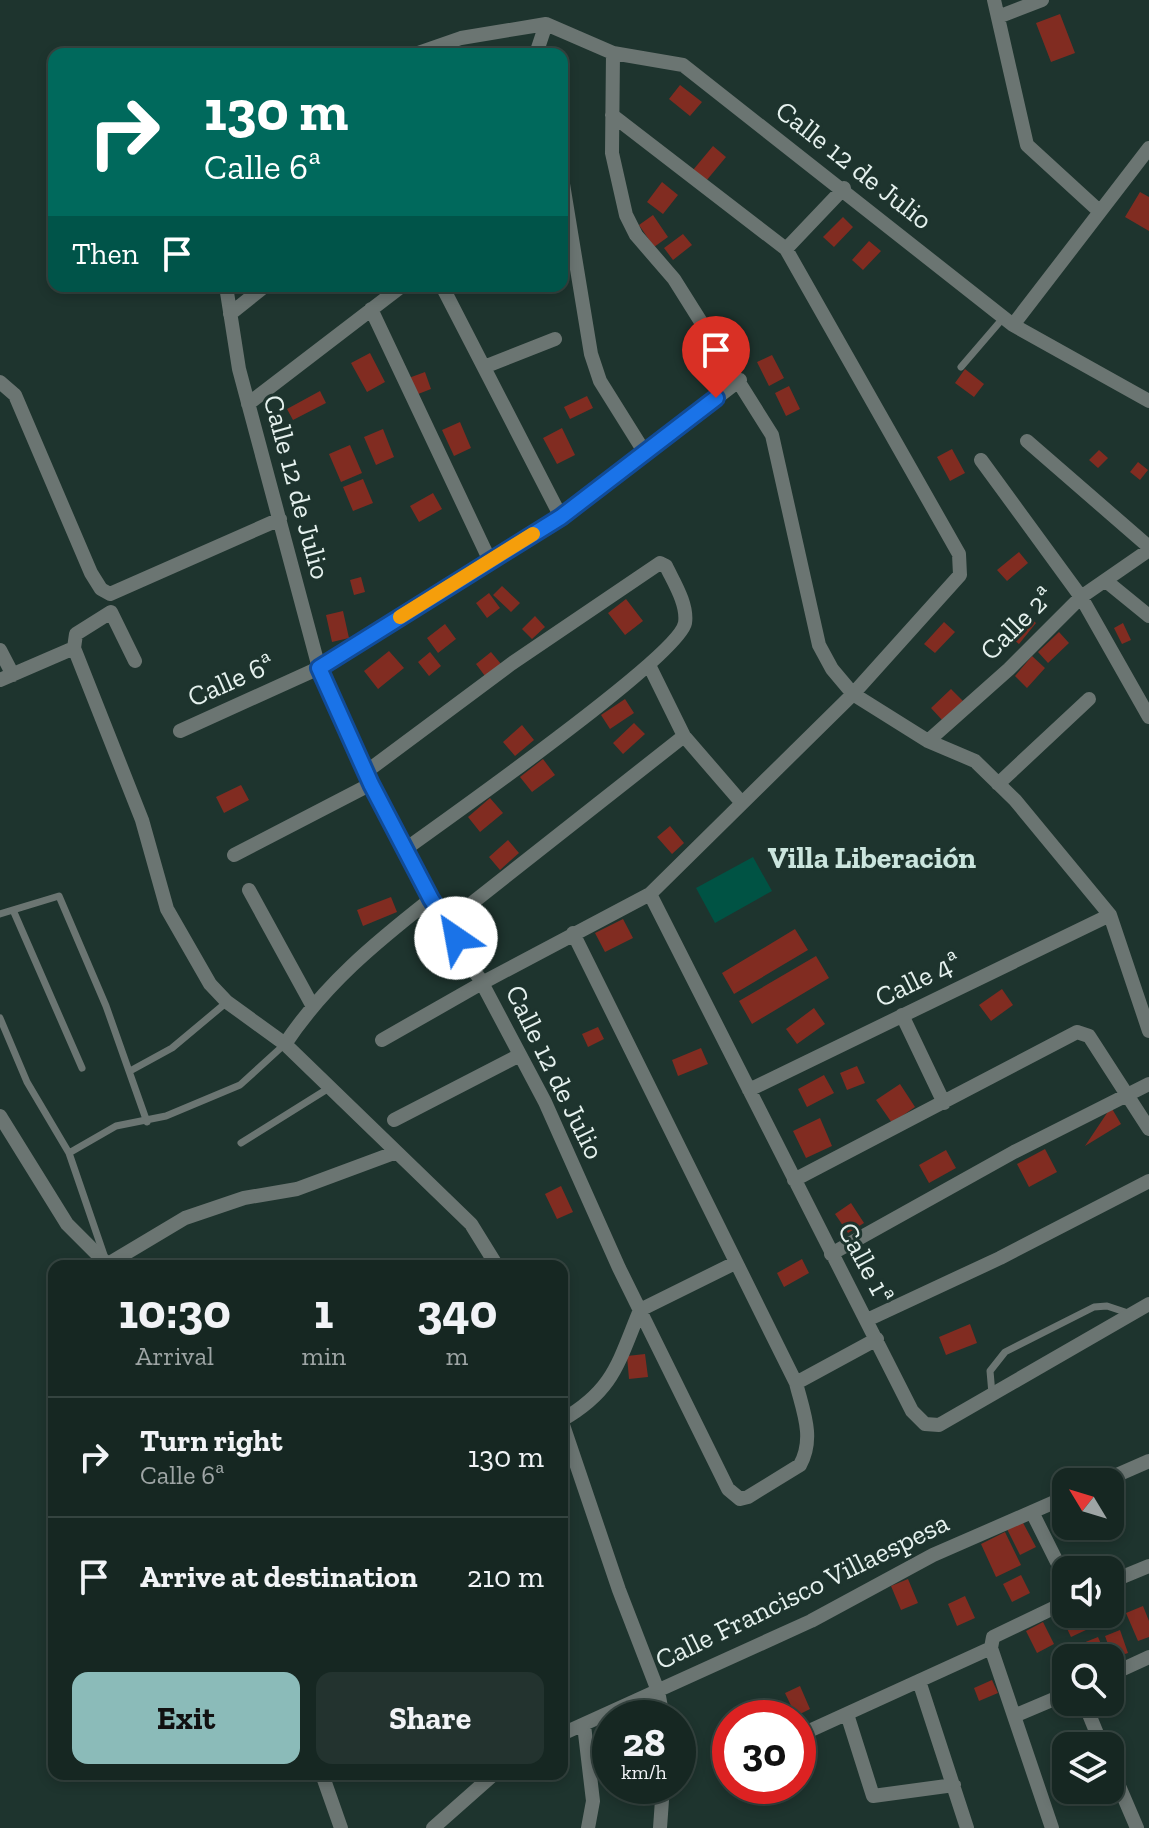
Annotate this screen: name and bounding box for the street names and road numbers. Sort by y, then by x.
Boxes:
street label: Calle 12 de Julio [769,94,939,236]
street label: Calle 12 de Julio [257,391,337,583]
street label: Calle 2ª [973,579,1061,667]
street label: Calle 6ª [183,646,279,714]
street label: Calle 4ª [870,944,966,1014]
street label: Calle 12 de Julio [499,980,611,1164]
street label: Calle 1ª [831,1217,901,1309]
street label: Calle Francisco Villaespesa [650,1505,955,1676]

